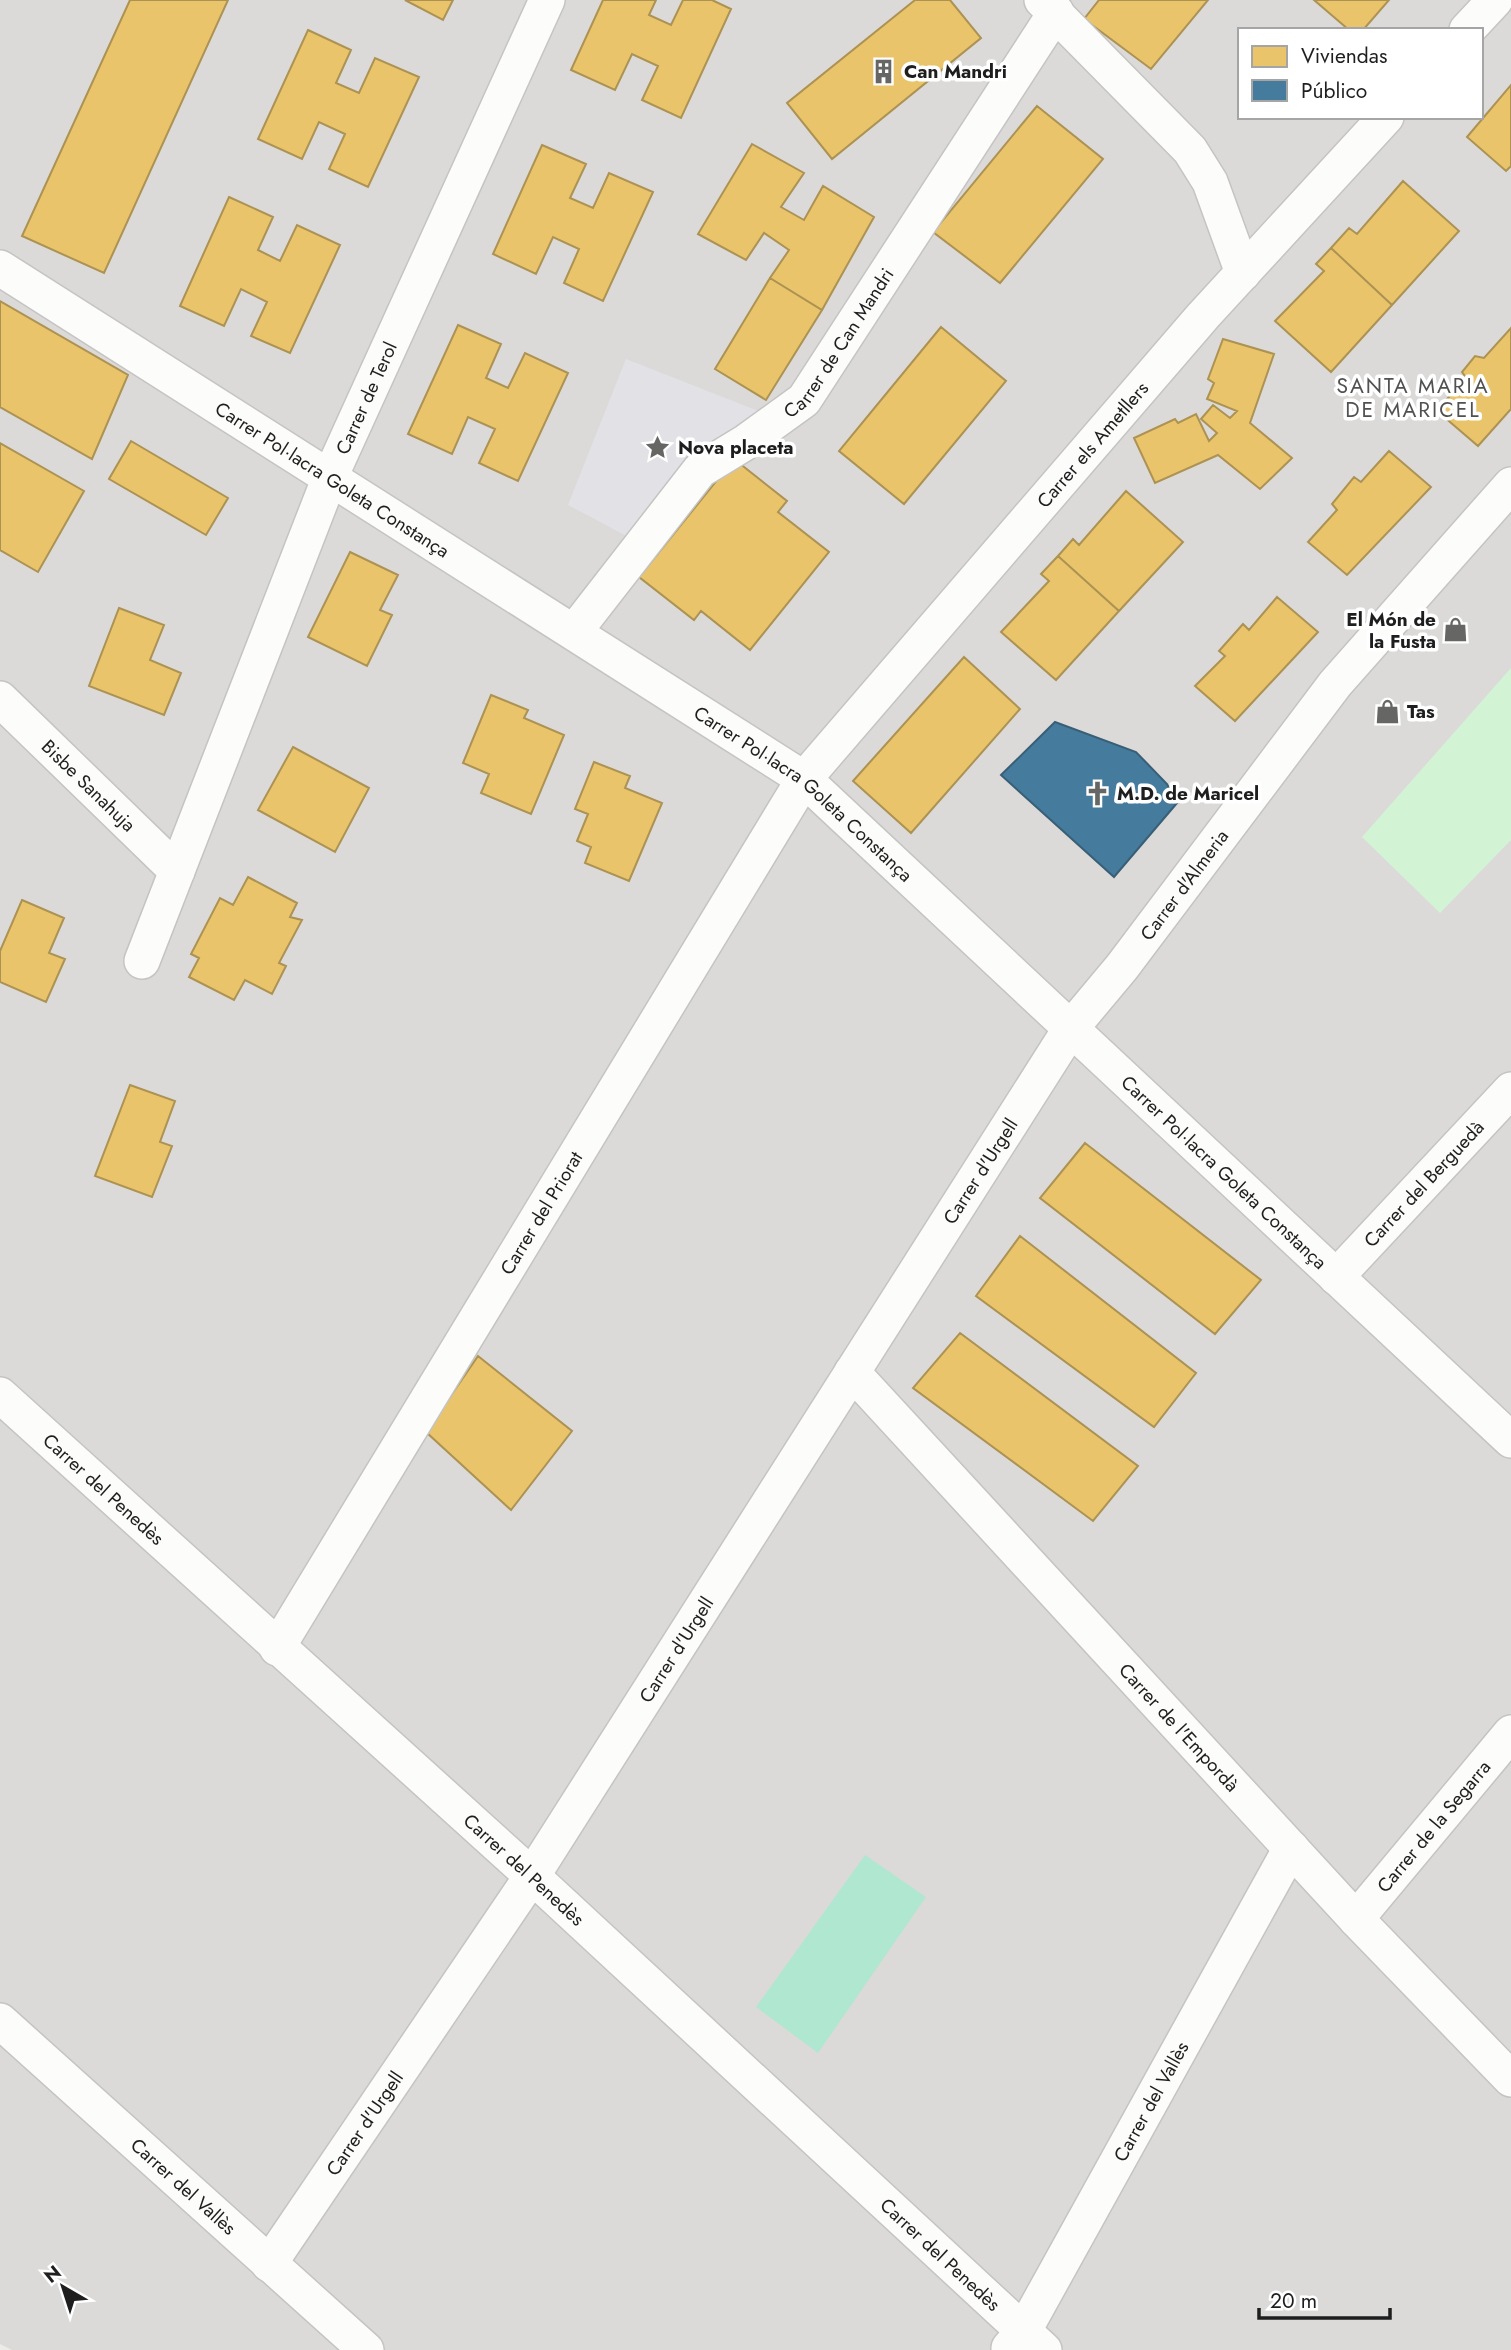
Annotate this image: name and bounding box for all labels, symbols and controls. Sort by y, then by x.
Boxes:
legend [1238,28,1483,119]
text: Viviendas [1301,41,1387,71]
building icon: Can Mandri [870,57,898,85]
place label: Can Mandri [904,58,1007,85]
text: Público [1301,76,1367,106]
street label: Carrer de Can Mandri [778,263,900,425]
street label: Carrer de Terol [329,338,404,459]
district label: SANTA MARIA DE MARICEL [1336,371,1490,425]
street label: Carrer els Ametllers [1031,375,1155,514]
street label: Carrer Pol·lacra Goleta Constança [210,395,455,564]
place icon: Nova placeta [644,433,672,461]
place label: Nova placeta [678,434,794,461]
place label: El Món de la Fusta [1346,606,1436,655]
shop icon: El Món de la Fusta [1442,616,1470,644]
shop icon: Tas [1373,697,1401,725]
place label: Tas [1407,698,1435,725]
street label: Carrer Pol·lacra Goleta Constança [688,699,919,888]
street label: Bisbe Sanahuja [35,734,142,838]
church icon: M.D. de Maricel [1083,779,1111,807]
place label: M.D. de Maricel [1117,780,1259,807]
street label: Carrer d'Almeria [1134,824,1235,946]
street label: Carrer Pol·lacra Goleta Constança [1115,1069,1333,1275]
street label: Carrer d'Urgell [937,1113,1024,1230]
street label: Carrer del Berguedà [1358,1114,1490,1253]
street label: Carrer del Priorat [494,1146,589,1280]
street label: Carrer del Penedès [37,1427,170,1552]
street label: Carrer d'Urgell [633,1592,720,1708]
street label: Carrer de l'Empordà [1113,1657,1245,1798]
street label: Carrer de la Segarra [1371,1754,1497,1898]
street label: Carrer del Penedès [457,1807,591,1932]
street label: Carrer del Vallès [1107,2036,1196,2167]
street label: Carrer d'Urgell [320,2066,410,2181]
street label: Carrer del Vallès [125,2132,242,2241]
street label: Carrer del Penedès [874,2192,1007,2318]
north arrow [28,2252,98,2322]
text: N [38,2259,67,2289]
scale bar [1259,2276,1390,2320]
text: 20 m [1270,2286,1317,2316]

